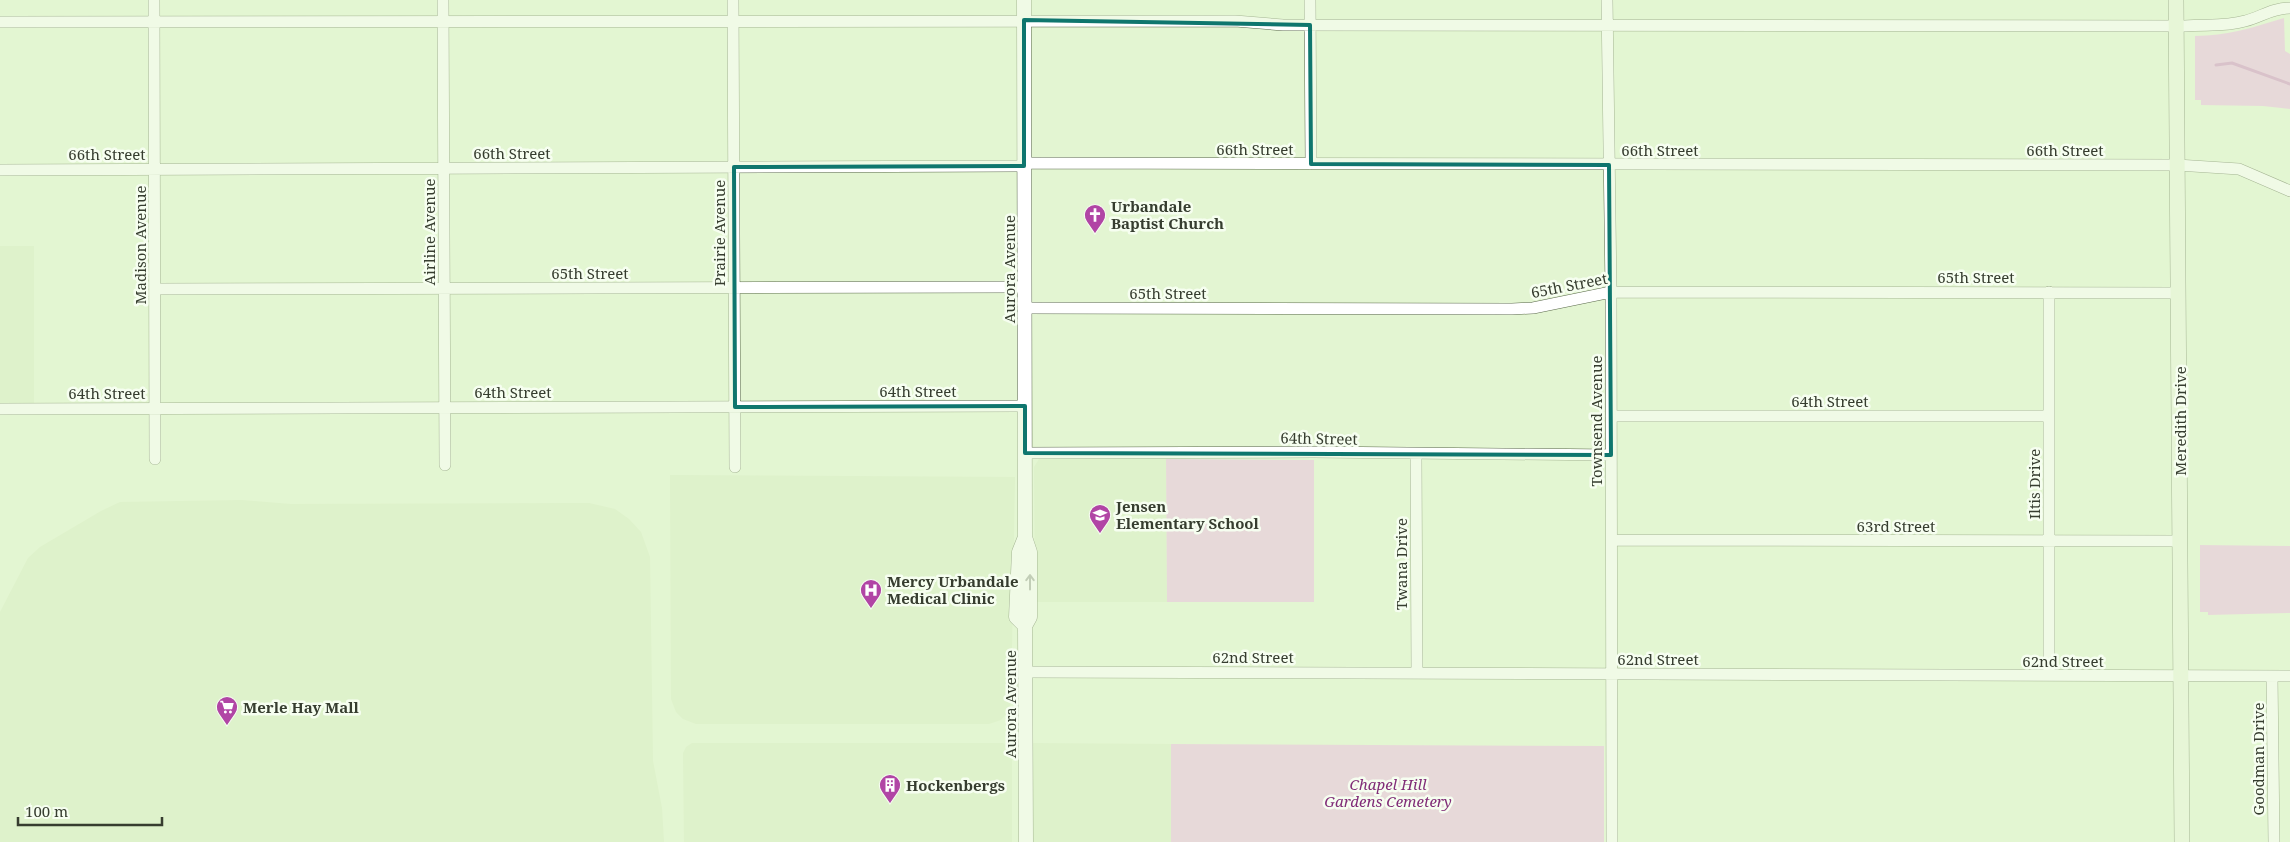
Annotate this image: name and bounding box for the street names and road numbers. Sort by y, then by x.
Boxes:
street label: 66th Street [1216,139,1294,159]
street label: 66th Street [1621,140,1699,160]
street label: 66th Street [2026,140,2104,160]
street label: 66th Street [473,143,551,163]
street label: 66th Street [68,144,146,164]
street label: Airline Avenue [419,178,439,286]
street label: Prairie Avenue [709,180,729,286]
street label: Madison Avenue [130,185,150,305]
street label: Aurora Avenue [999,215,1019,323]
street label: 65th Street [551,263,629,283]
street label: 65th Street [1937,267,2015,287]
street label: 65th Street [1529,268,1609,302]
street label: 65th Street [1129,283,1207,303]
street label: Townsend Avenue [1586,356,1606,486]
street label: Meredith Drive [2170,366,2190,476]
street label: 64th Street [879,381,957,401]
street label: 64th Street [474,382,552,402]
street label: 64th Street [68,383,146,403]
street label: 64th Street [1791,391,1869,411]
street label: 64th Street [1280,427,1358,449]
street label: Iltis Drive [2024,449,2044,519]
street label: 63rd Street [1857,516,1935,536]
street label: Twana Drive [1391,518,1411,610]
street label: 62nd Street [1212,647,1294,667]
street label: 62nd Street [1617,649,1699,669]
street label: Aurora Avenue [1000,650,1020,758]
street label: 62nd Street [2022,651,2104,671]
street label: Goodman Drive [2248,703,2268,815]

